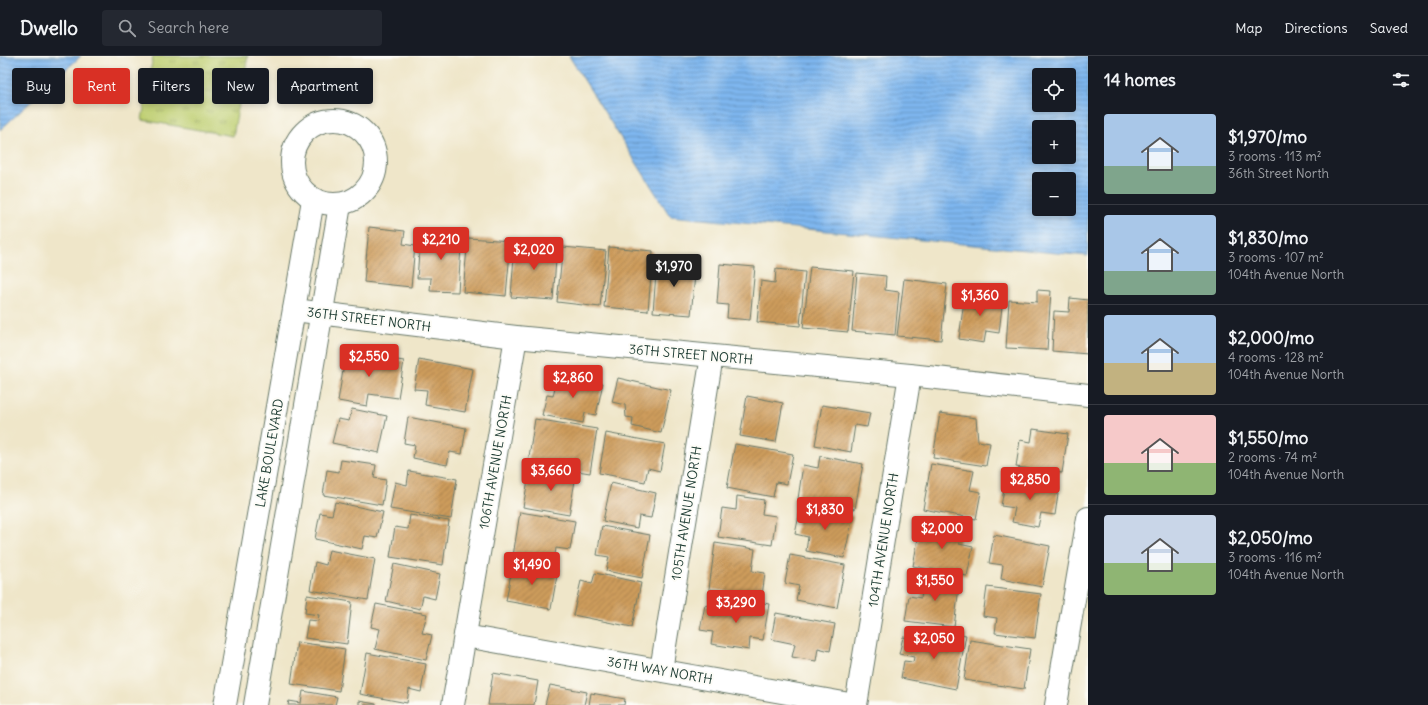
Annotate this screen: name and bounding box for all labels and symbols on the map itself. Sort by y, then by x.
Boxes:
pin: $2,210 [408,227,474,261]
pin: $2,020 [501,237,567,271]
pin: $1,970 [641,254,707,288]
pin: $1,360 [947,283,1013,317]
street label: 36TH STREET NORTH [306,303,432,336]
street label: 36TH STREET NORTH [628,341,754,368]
pin: $2,550 [336,344,402,378]
pin: $2,860 [540,365,606,399]
street label: 106TH AVENUE NORTH [475,394,516,530]
street label: LAKE BOULEVARD [252,398,287,509]
street label: 105TH AVENUE NORTH [667,445,706,582]
pin: $3,660 [518,458,584,492]
pin: $2,850 [997,467,1063,501]
street label: 104TH AVENUE NORTH [864,472,903,608]
pin: $1,830 [792,497,858,531]
pin: $2,000 [909,516,975,550]
pin: $1,490 [499,552,565,586]
pin: $1,550 [902,568,968,602]
pin: $3,290 [703,590,769,624]
pin: $2,050 [901,626,967,660]
street label: 36TH WAY NORTH [606,653,714,688]

